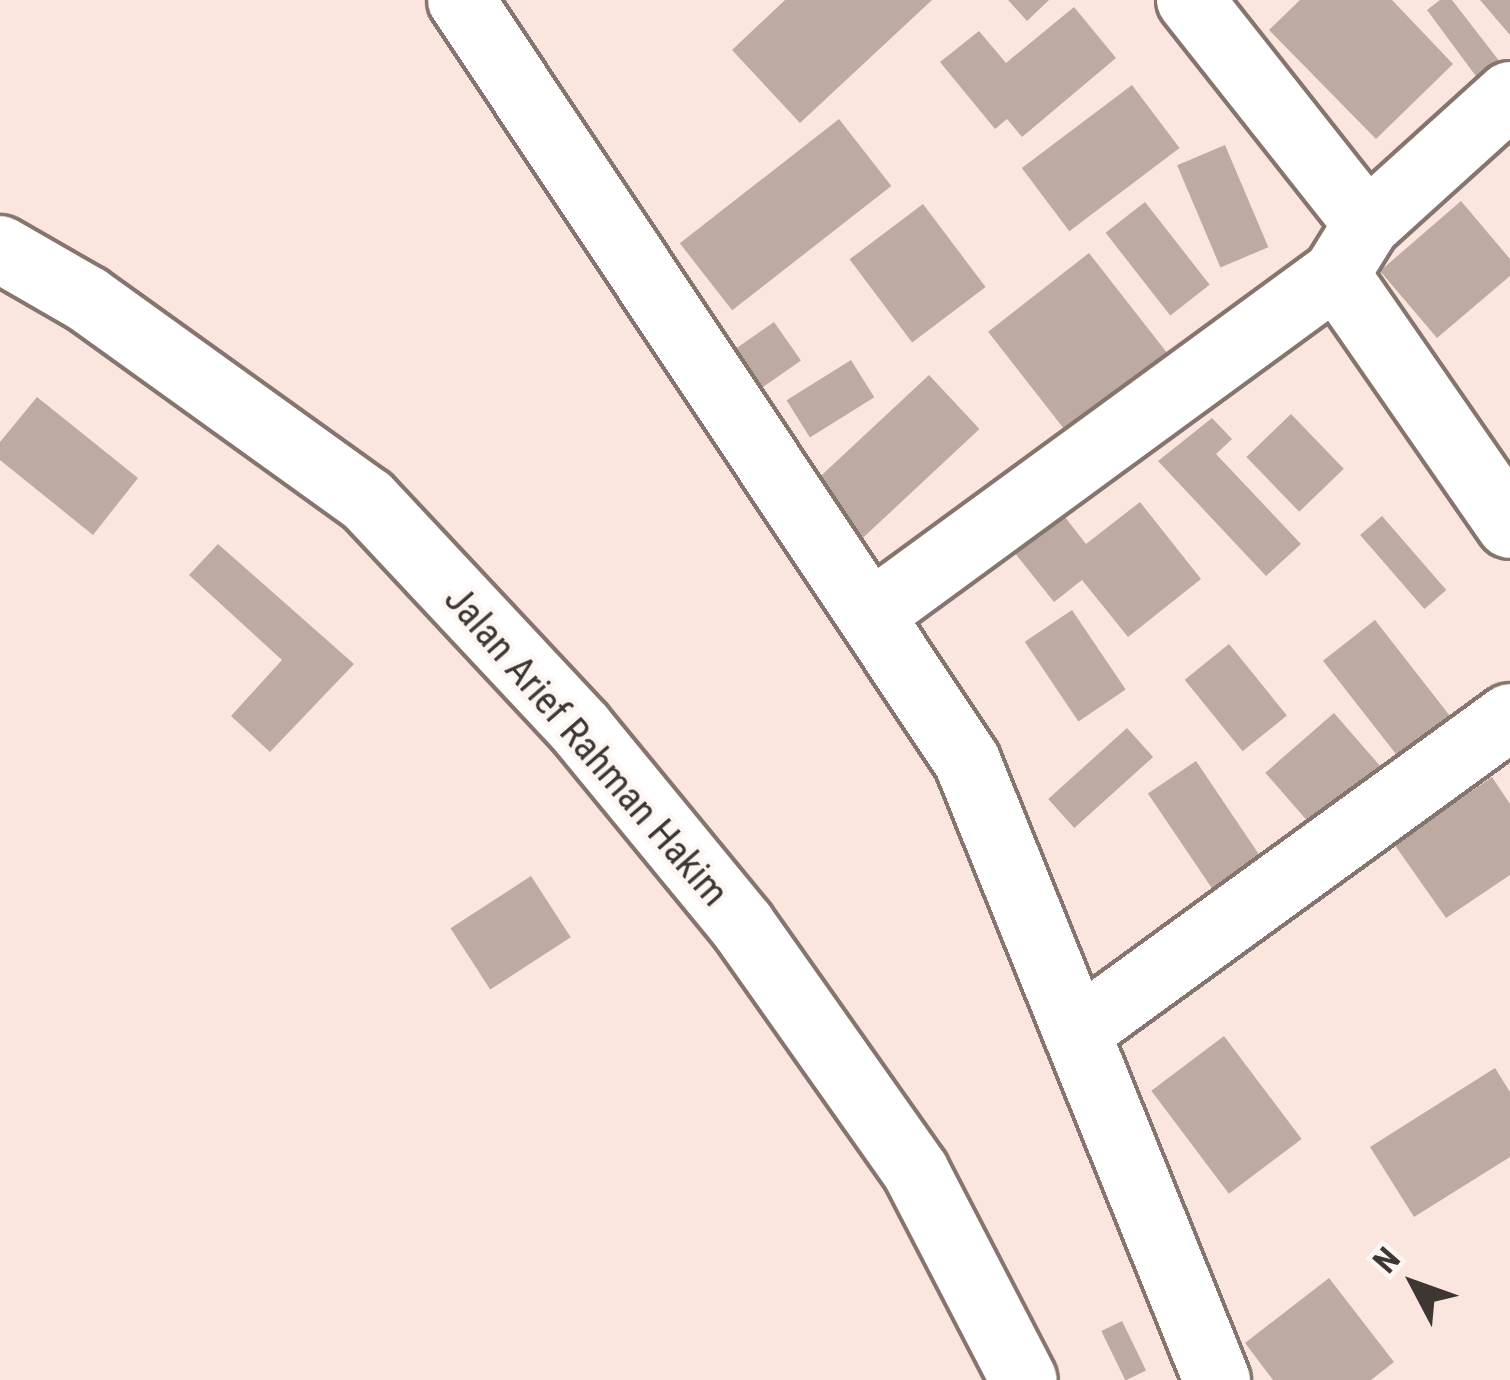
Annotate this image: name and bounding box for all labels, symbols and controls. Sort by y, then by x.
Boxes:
street label: Jalan Arief Rahman Hakim [434,576,738,916]
north arrow [1354,1224,1474,1344]
text: N [1365,1240,1408,1280]

